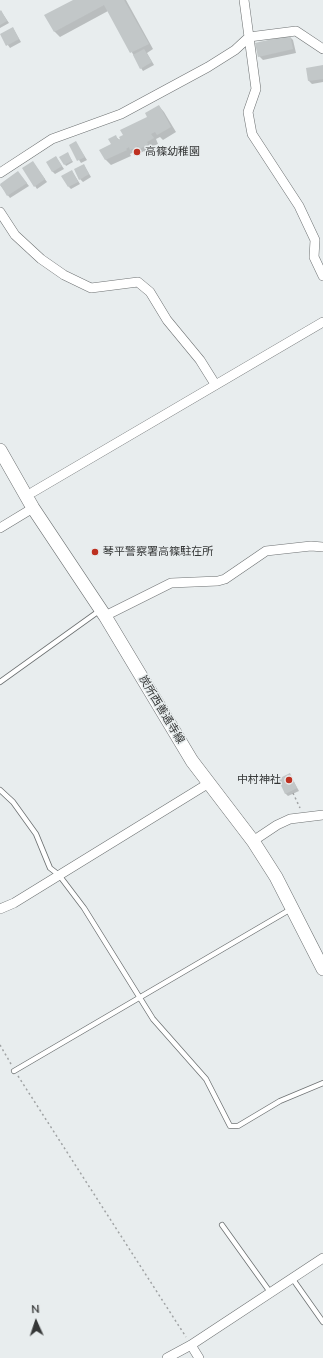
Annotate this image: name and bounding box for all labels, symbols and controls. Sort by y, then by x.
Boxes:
place label: 高篠幼稚園 [145,145,200,159]
marker: 高篠幼稚園 [132,147,142,157]
place label: 琴平警察署高篠駐在所 [103,545,213,559]
marker: 琴平警察署高篠駐在所 [90,547,100,557]
street label: 炭所西善通寺線 [136,674,186,746]
place label: 中村神社 [237,773,281,787]
marker: 中村神社 [284,775,294,785]
north arrow [16,1302,56,1342]
text: N [31,1302,40,1317]

